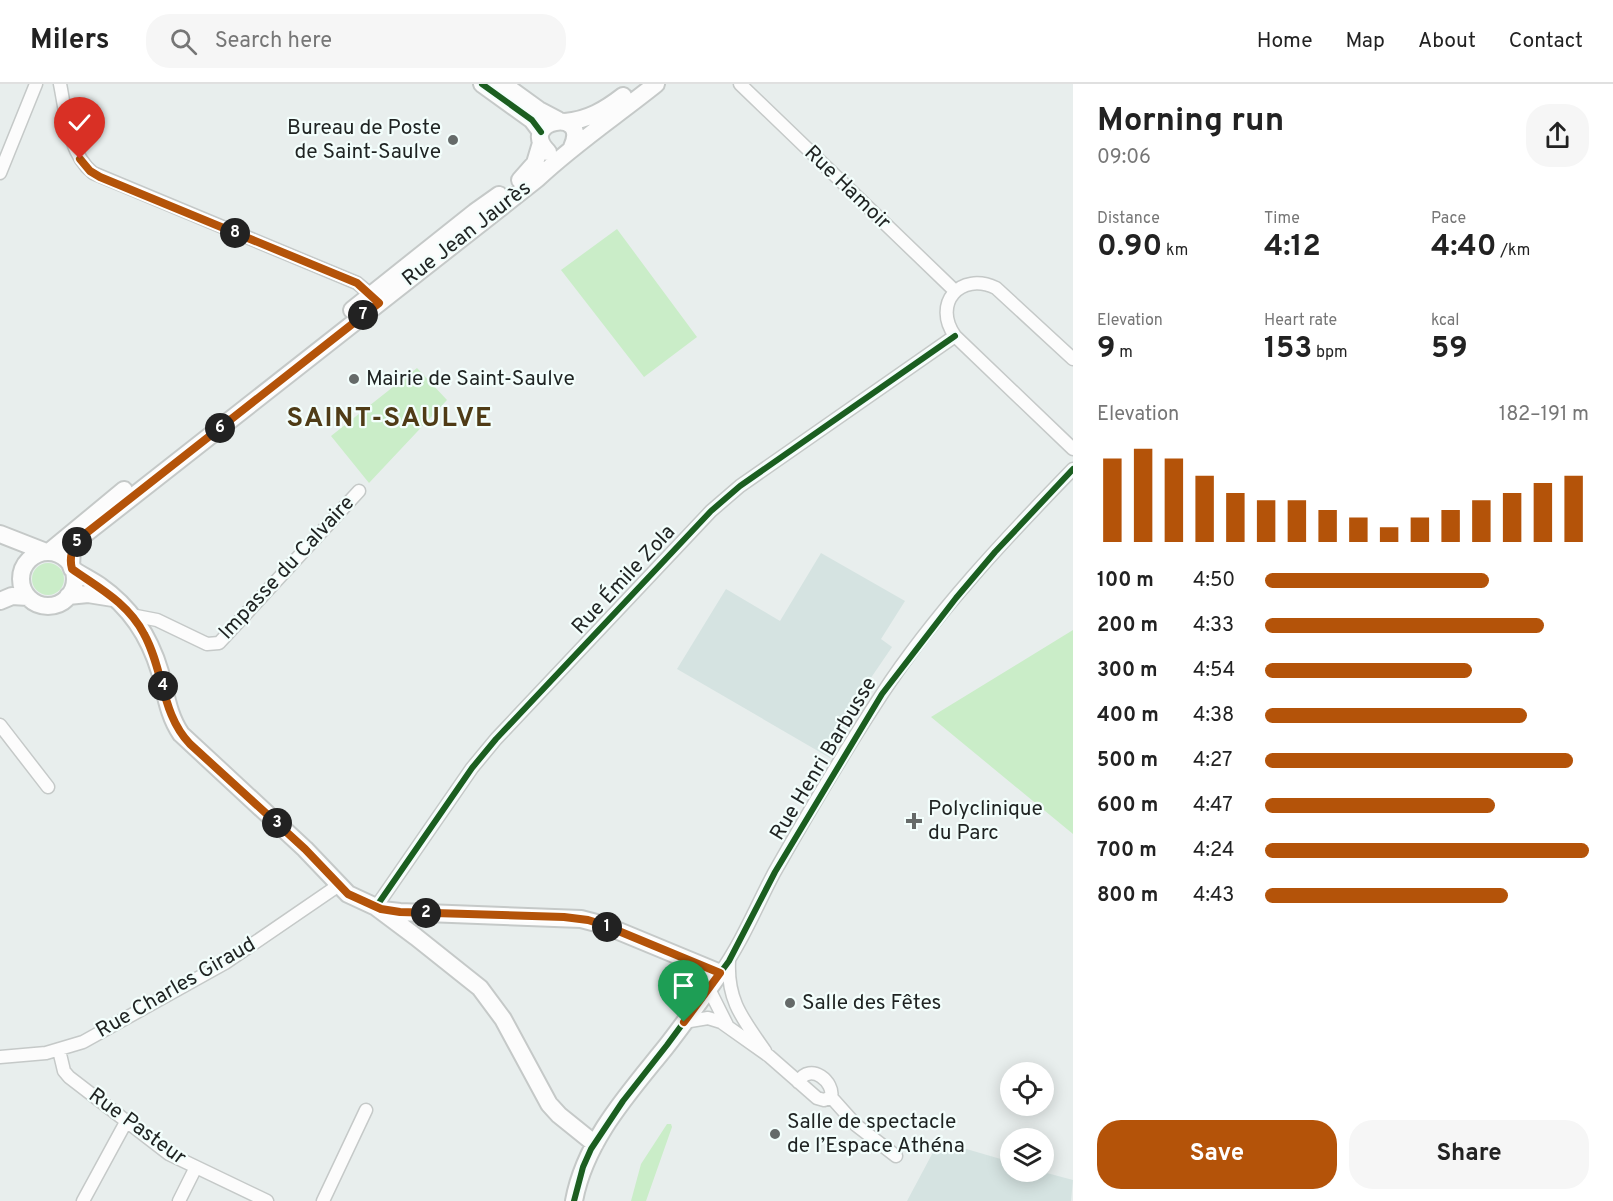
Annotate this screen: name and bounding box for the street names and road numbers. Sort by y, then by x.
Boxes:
street label: Rue Hamoir [798,140,896,236]
street label: Rue Jean Jaurès [397,175,537,293]
street label: Impasse du Calvaire [213,490,361,646]
street label: Rue Émile Zola [566,519,682,641]
street label: Rue Henri Barbusse [765,672,883,846]
street label: Rue Charles Giraud [91,931,261,1045]
street label: Rue Pasteur [83,1082,191,1172]

